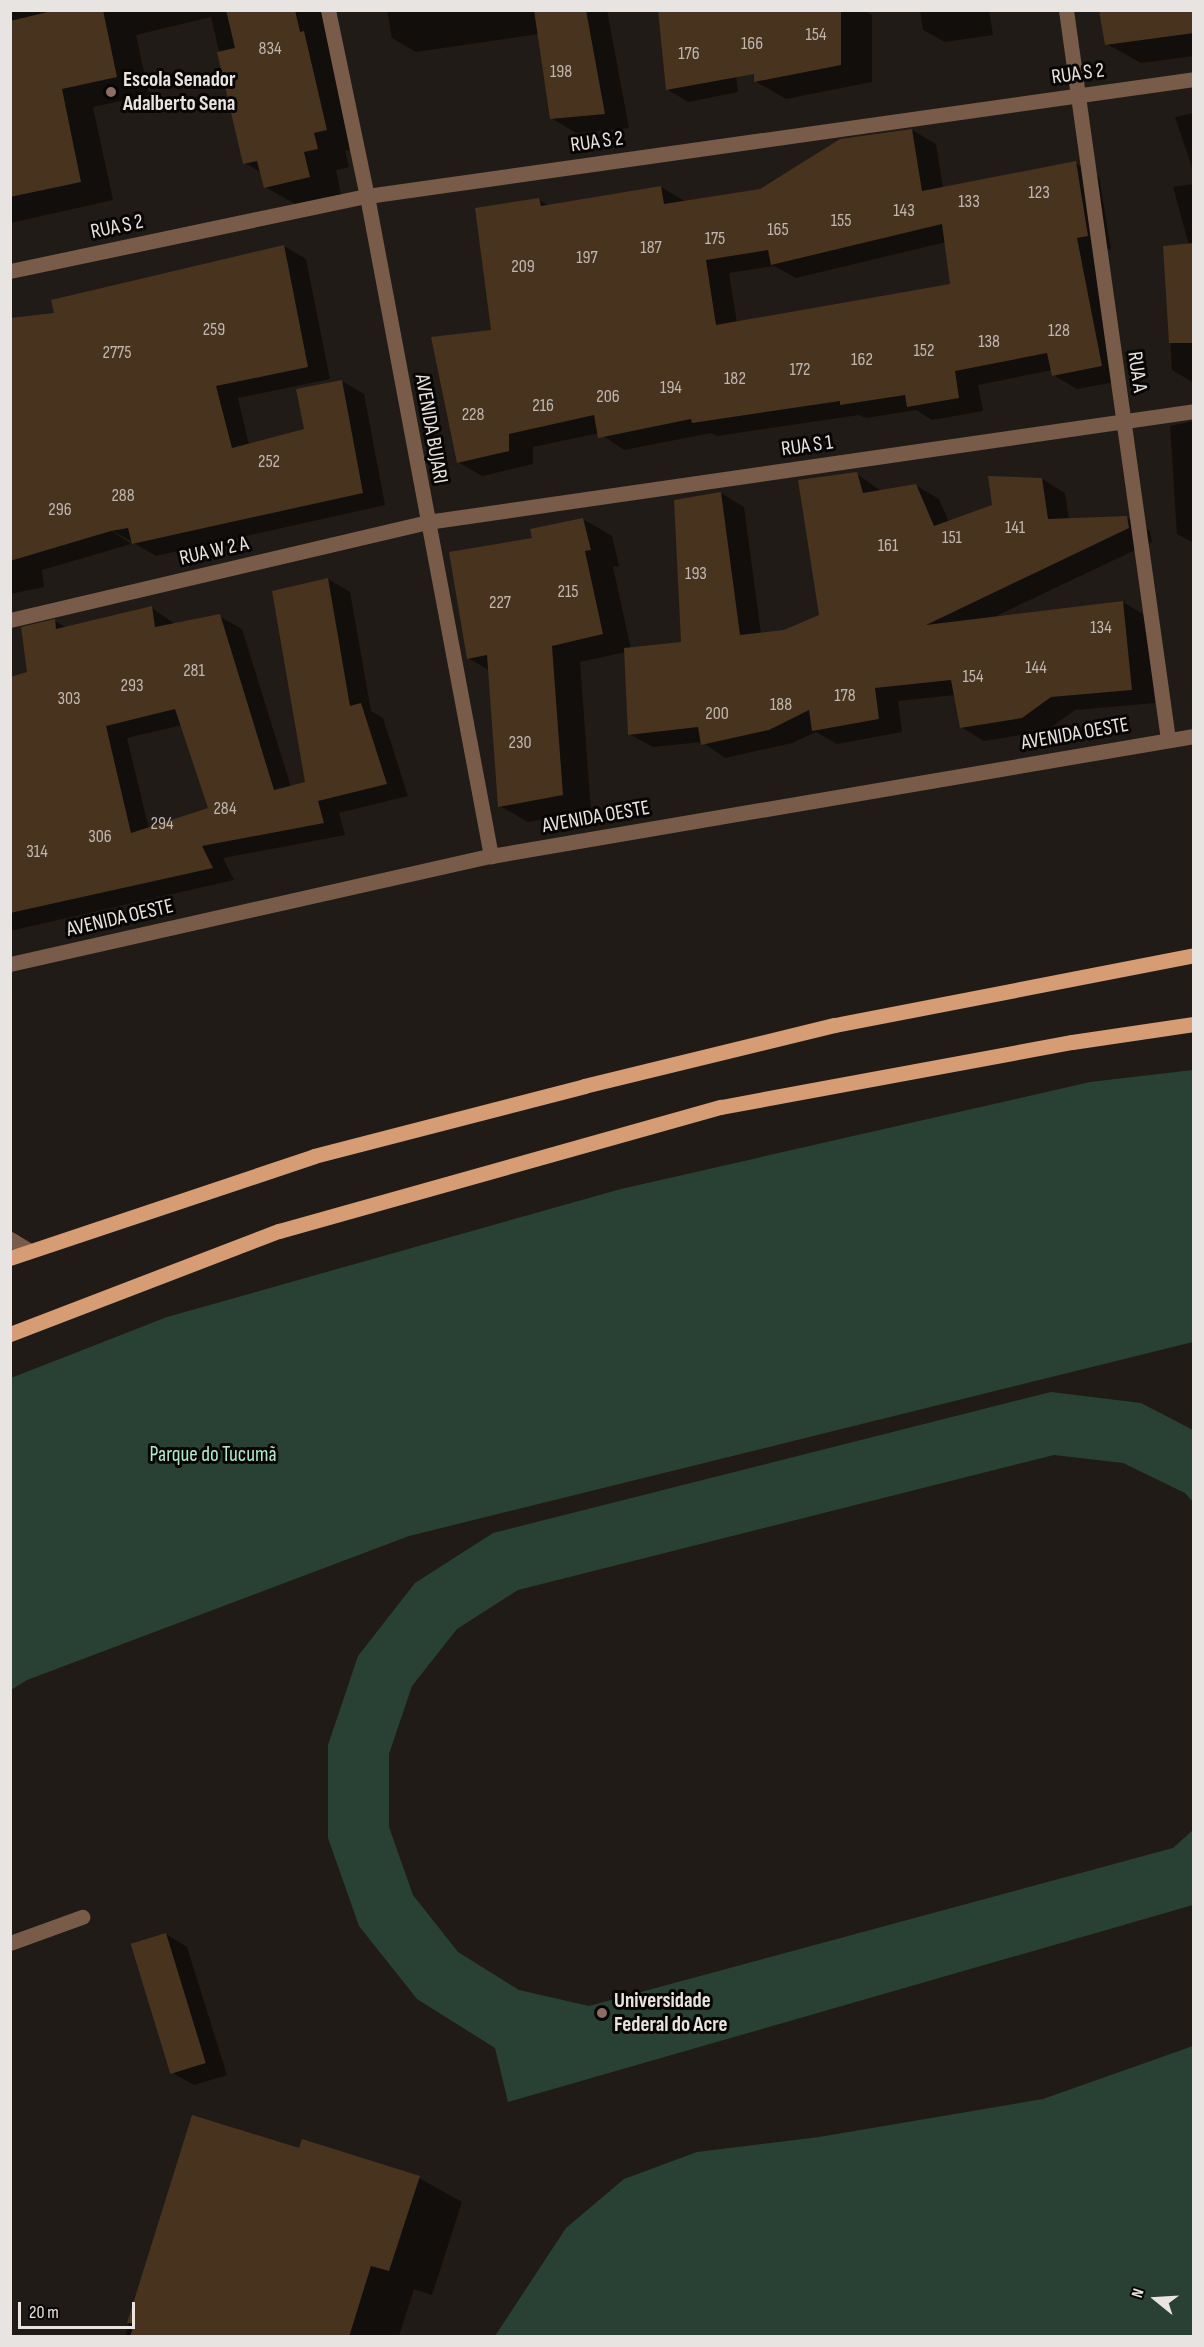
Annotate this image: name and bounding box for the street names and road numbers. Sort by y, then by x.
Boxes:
street label: RUA S 2 [1050,58,1106,90]
street label: RUA S 2 [569,126,625,158]
street label: RUA S 2 [88,209,146,245]
street label: RUA A [1122,350,1152,394]
street label: AVENIDA BUJARI [409,372,453,486]
street label: RUA S 1 [780,430,834,462]
street label: RUA W 2 A [177,531,251,571]
street label: AVENIDA OESTE [1019,712,1131,756]
street label: AVENIDA OESTE [540,795,652,839]
street label: AVENIDA OESTE [64,893,176,943]

